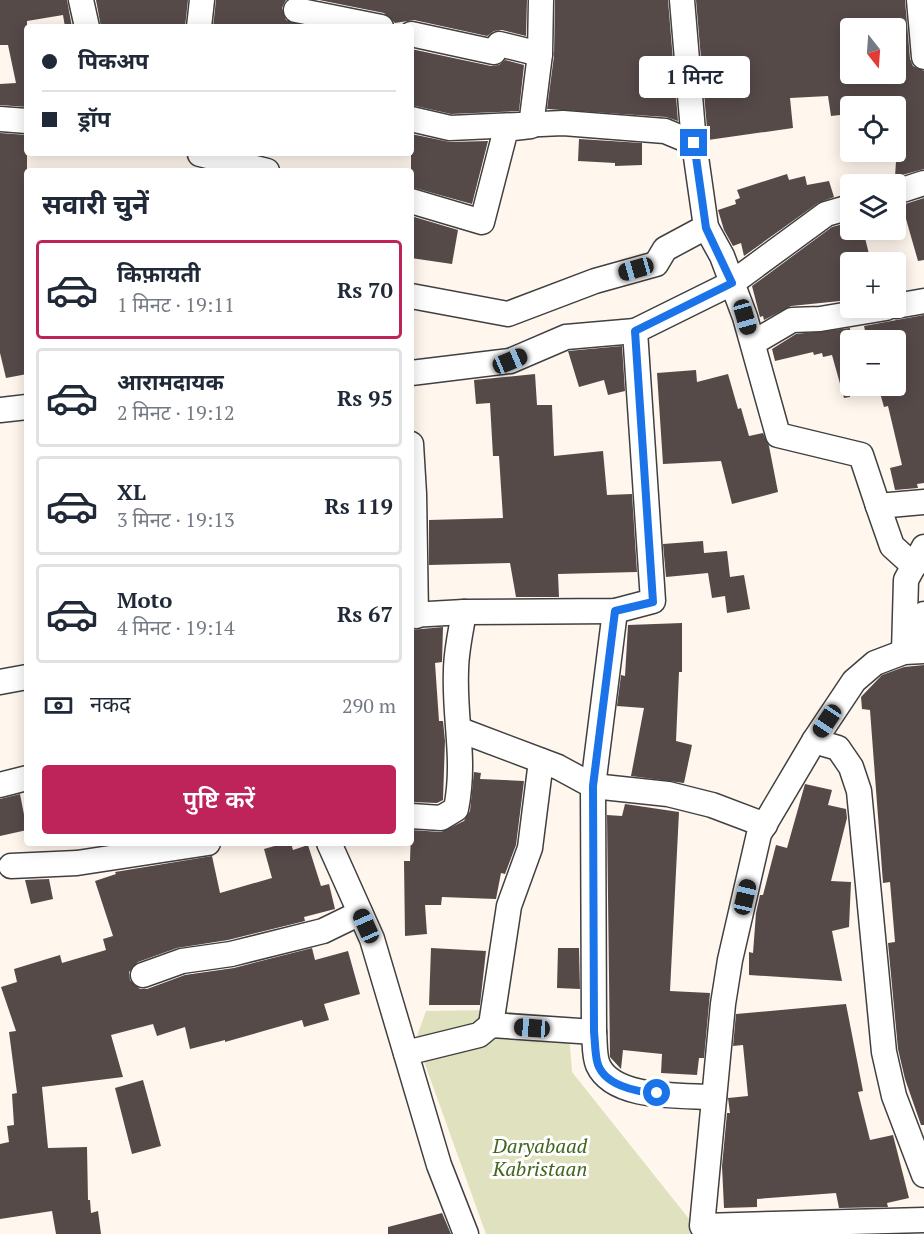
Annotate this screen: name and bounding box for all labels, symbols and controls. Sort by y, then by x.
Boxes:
north arrow [840,18,906,84]
map controls [840,18,906,396]
text: पिकअप [78,46,149,75]
callout: 1 मिनट [638,56,750,98]
text: 1 मिनट [666,63,723,90]
button: locate [840,96,906,162]
text: ड्रॉप [78,104,111,133]
route end [680,129,707,156]
button: layers [840,174,906,240]
text: सवारी चुनें [42,186,149,222]
button: + [840,252,906,318]
car [616,255,656,283]
text: किफ़ायती [117,259,201,288]
icon: car [45,263,99,317]
text: Rs 70 [337,275,393,304]
text: 1 मिनट · 19:11 [117,291,235,318]
car [731,297,759,337]
button: − [840,330,906,396]
car [490,346,530,376]
text: आरामदायक [117,367,224,396]
icon: car [45,371,99,425]
text: Rs 95 [337,383,393,412]
text: 2 मिनट · 19:12 [117,399,235,426]
text: XL [117,477,146,506]
icon: car [45,479,99,533]
text: Rs 119 [324,491,393,520]
text: 3 मिनट · 19:13 [117,506,235,533]
text: Moto [117,585,172,614]
icon: car [45,587,99,641]
text: Rs 67 [337,599,393,628]
text: 4 मिनट · 19:14 [117,614,235,641]
icon: cash [42,689,75,722]
text: नकद [90,689,131,718]
text: 290 m [342,692,396,719]
car [809,701,845,741]
button: पुष्टि करें [42,765,396,834]
car [732,877,758,917]
car [350,906,382,946]
car [513,1018,551,1038]
route start [643,1079,670,1106]
park label: Daryabaad Kabristaan [492,1132,588,1182]

